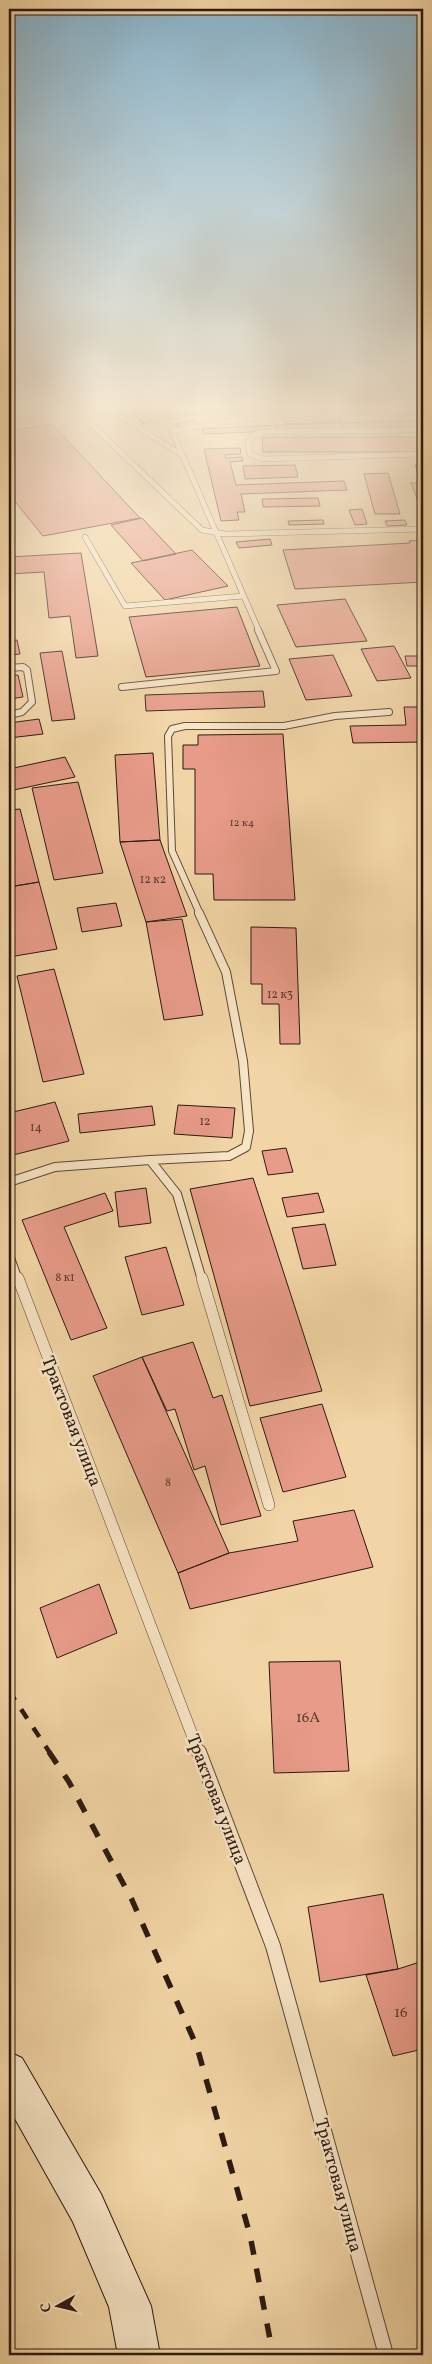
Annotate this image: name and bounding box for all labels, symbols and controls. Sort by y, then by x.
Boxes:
house number: 12 к4 [230,816,255,831]
house number: 12 к2 [140,872,166,888]
house number: 12 к3 [267,987,293,1003]
house number: 12 [199,1114,211,1130]
house number: 14 [30,1120,42,1136]
house number: 8 к1 [55,1270,75,1286]
street label: Трактовая улица [34,1353,107,1490]
house number: 8 [165,1475,171,1491]
house number: 16А [296,1708,320,1729]
street label: Трактовая улица [179,1731,252,1868]
house number: 16 [394,2003,408,2024]
street label: Трактовая улица [308,2116,367,2255]
north arrow [32,2282,82,2332]
text: С [37,2302,57,2313]

